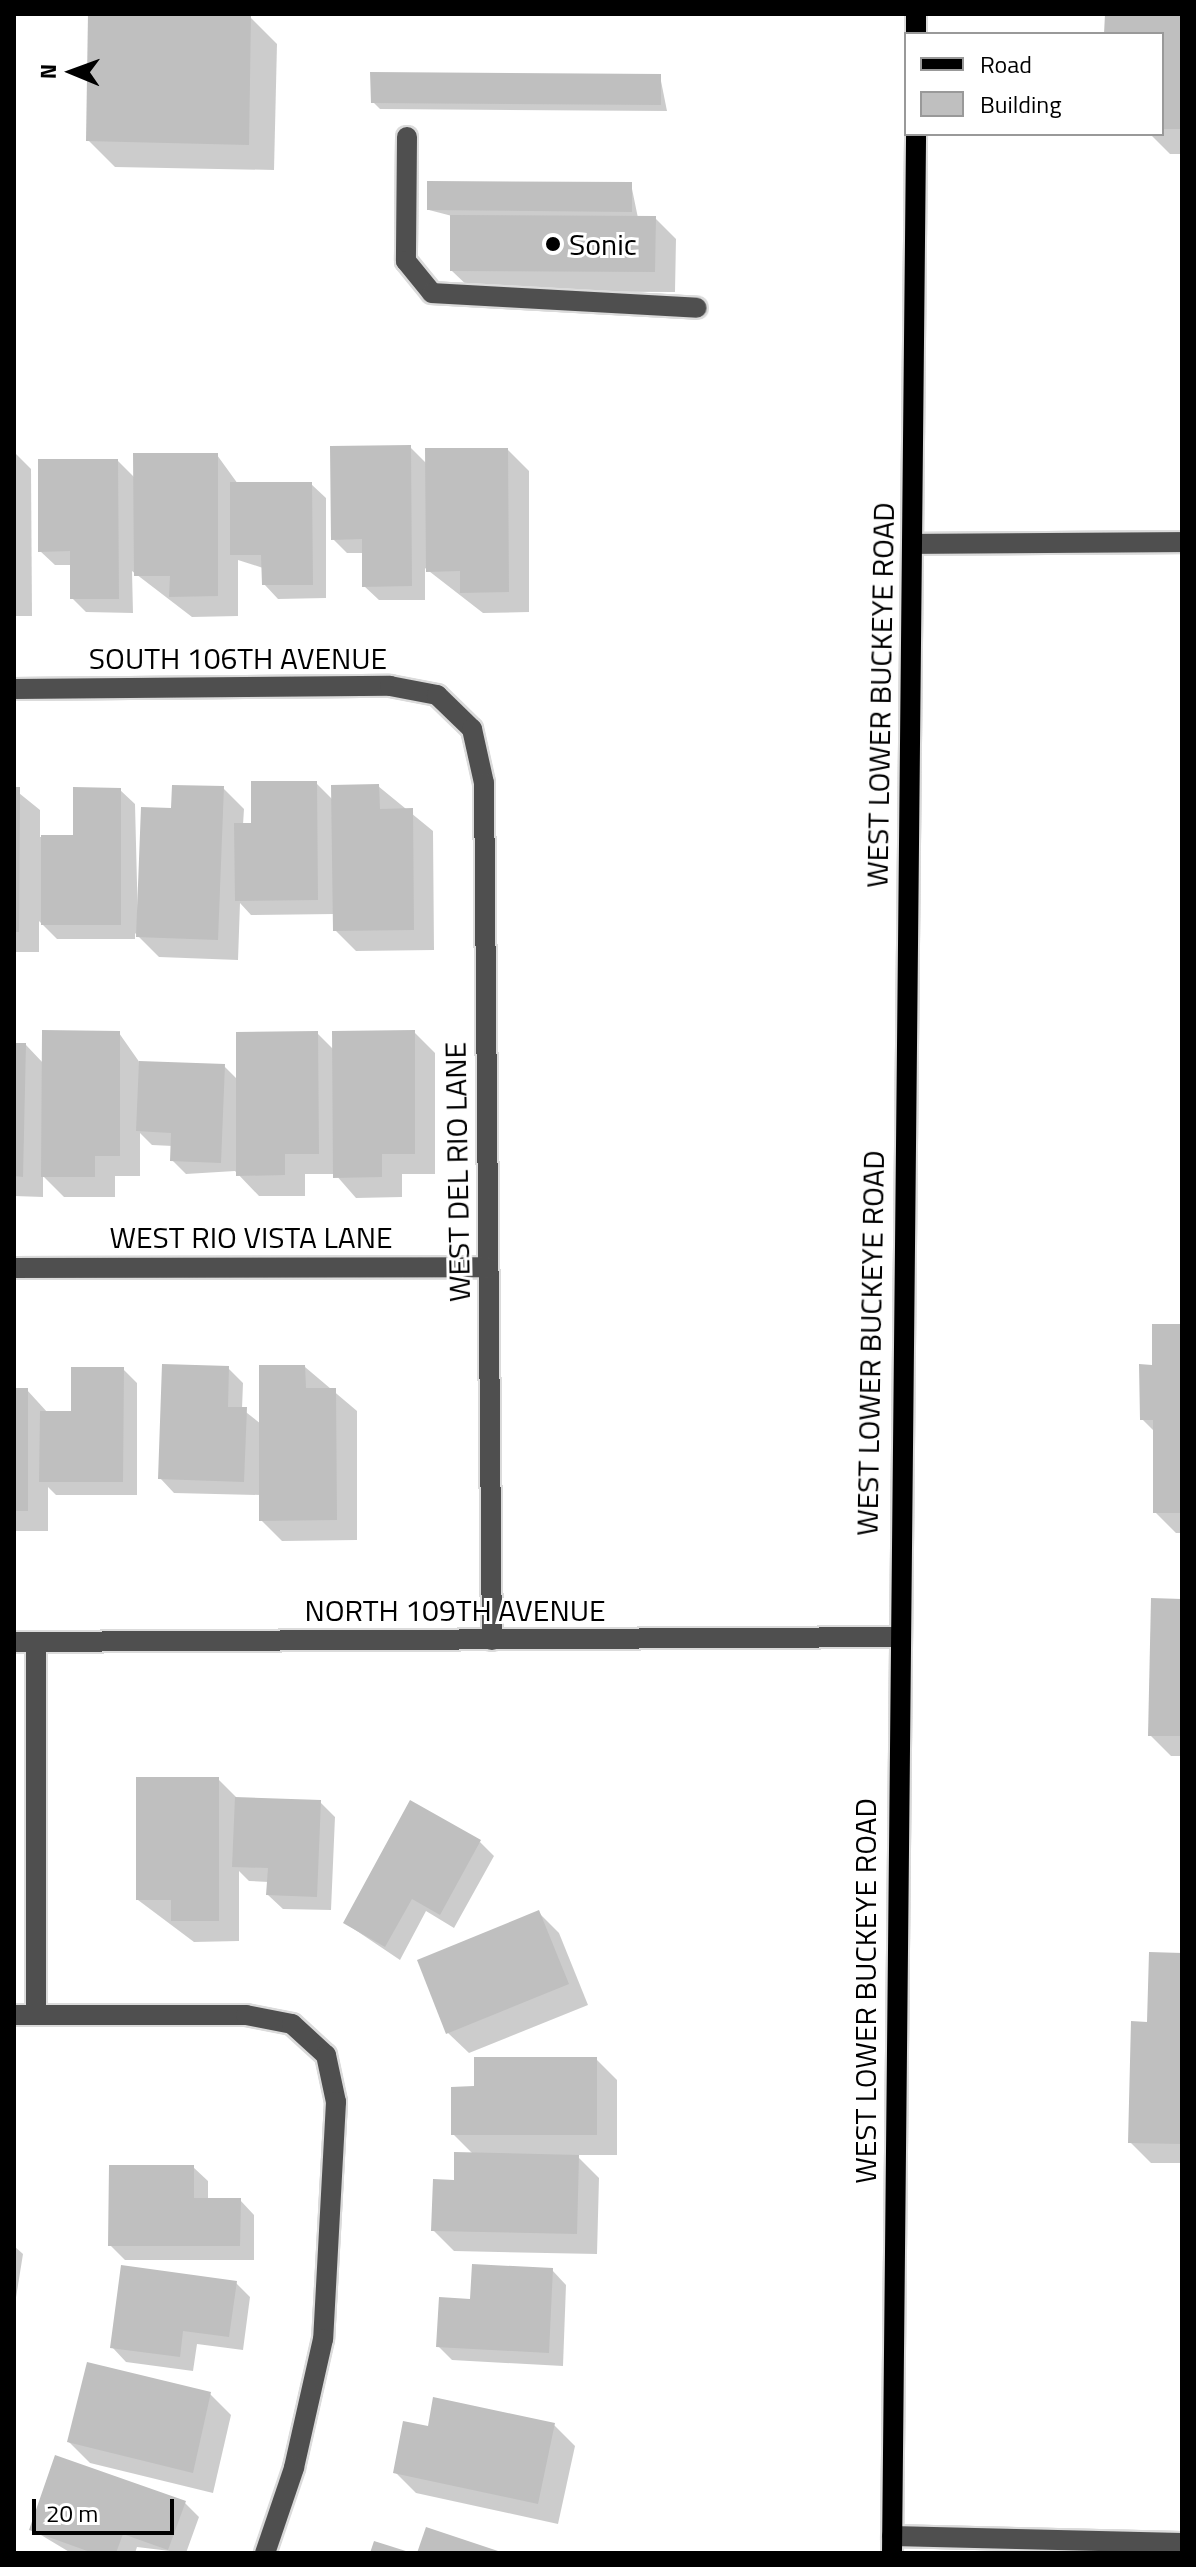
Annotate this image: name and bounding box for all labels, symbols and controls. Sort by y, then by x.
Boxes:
north arrow [32,32,112,112]
legend [904,32,1164,136]
text: Road [980,46,1032,82]
text: N [31,64,65,80]
text: Building [980,86,1062,122]
place label: Sonic [569,226,637,262]
marker: Sonic [544,235,562,253]
street label: WEST LOWER BUCKEYE ROAD [859,502,901,888]
street label: SOUTH 106TH AVENUE [89,640,387,676]
street label: WEST DEL RIO LANE [437,1042,477,1302]
street label: WEST LOWER BUCKEYE ROAD [849,1150,891,1536]
street label: WEST RIO VISTA LANE [109,1219,393,1255]
street label: NORTH 109TH AVENUE [304,1592,606,1628]
street label: WEST LOWER BUCKEYE ROAD [847,1798,883,2184]
scale bar [36,2483,178,2533]
text: 20 m [46,2495,98,2531]

